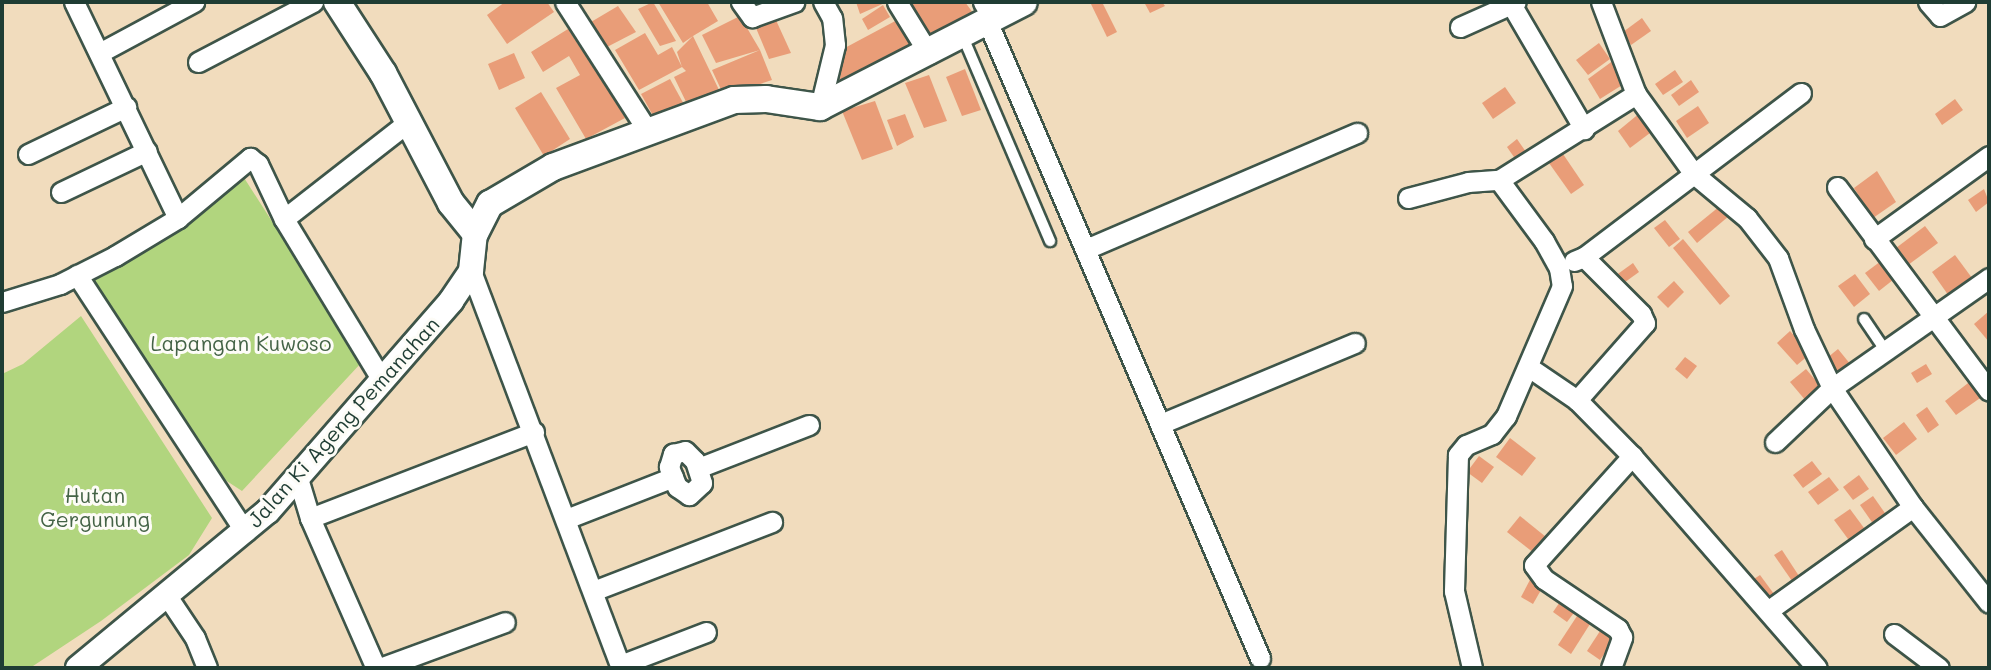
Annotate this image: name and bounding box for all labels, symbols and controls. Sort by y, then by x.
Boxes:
street label: Jalan Ki Ageng Pemanahan [242,312,444,532]
park label: Lapangan Kuwoso [150,330,332,356]
park label: Hutan Gergunung [40,482,150,532]

